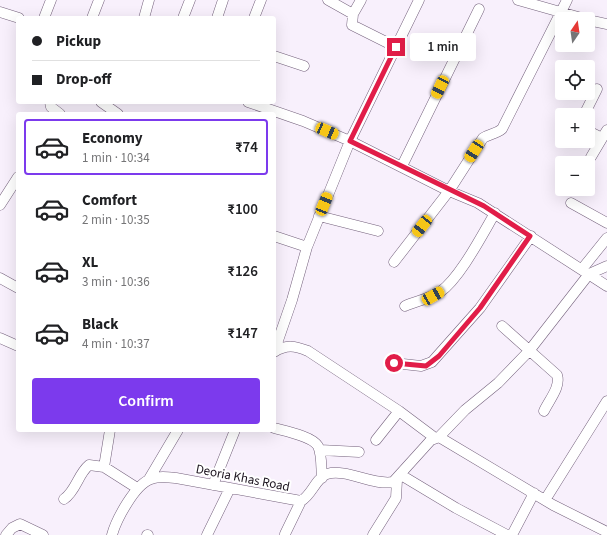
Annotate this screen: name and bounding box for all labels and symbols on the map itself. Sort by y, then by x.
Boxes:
north arrow [555,12,595,52]
callout: 1 min [410,33,476,61]
route end [387,38,405,56]
car [429,74,451,100]
car [314,121,340,141]
car [462,138,486,164]
car [314,191,334,217]
car [410,213,434,239]
car [420,285,446,307]
route start [385,354,403,372]
street label: Deoria Khas Road [194,460,291,496]

